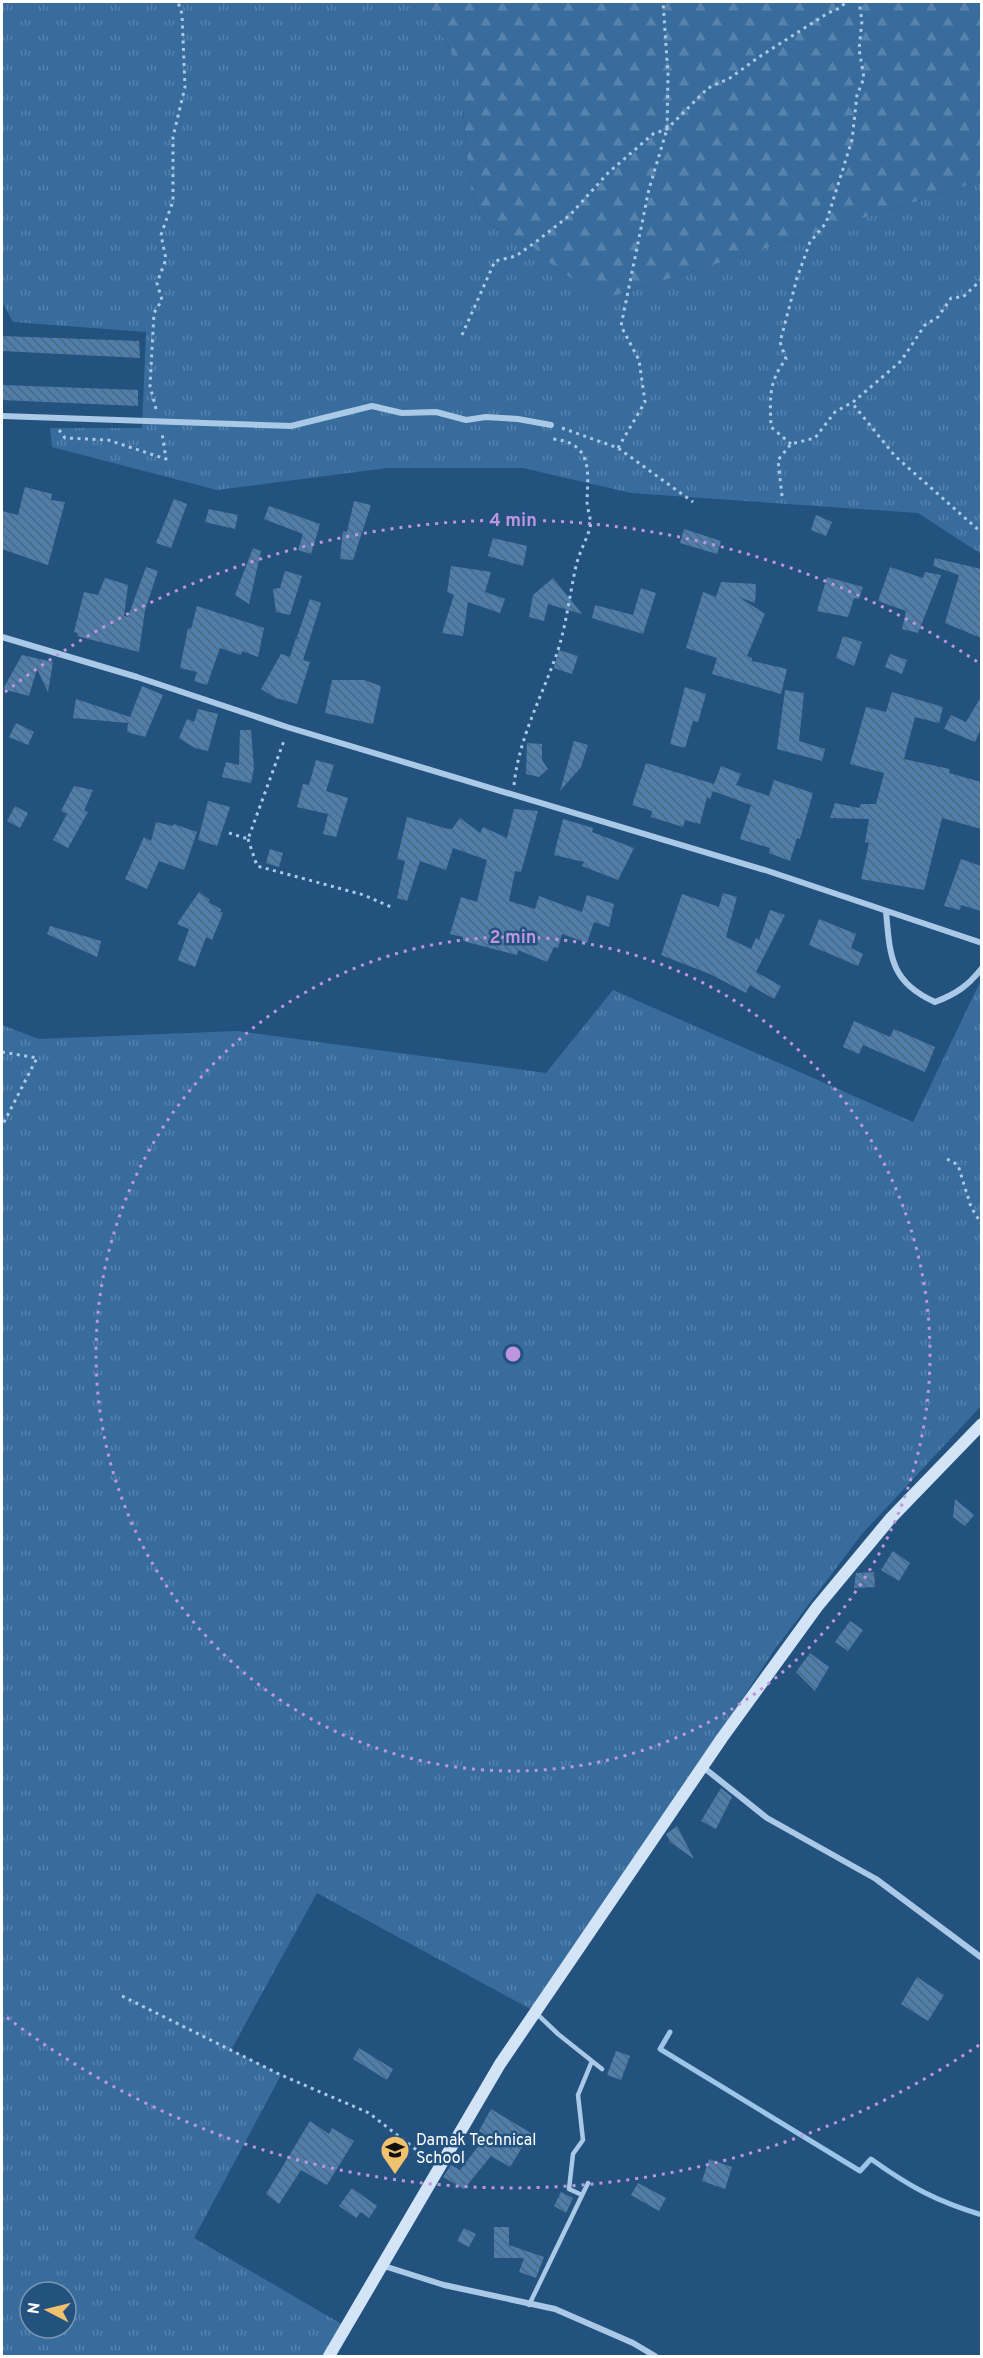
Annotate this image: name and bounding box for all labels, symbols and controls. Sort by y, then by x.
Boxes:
text: 4 min [489,510,537,533]
text: 2 min [489,927,537,950]
centre of rings [503,1344,523,1364]
place label: Damak Technical School [416,2131,536,2169]
school or university icon: Damak Technical School [379,2134,411,2176]
north arrow [18,2280,78,2340]
text: N [24,2301,46,2315]

